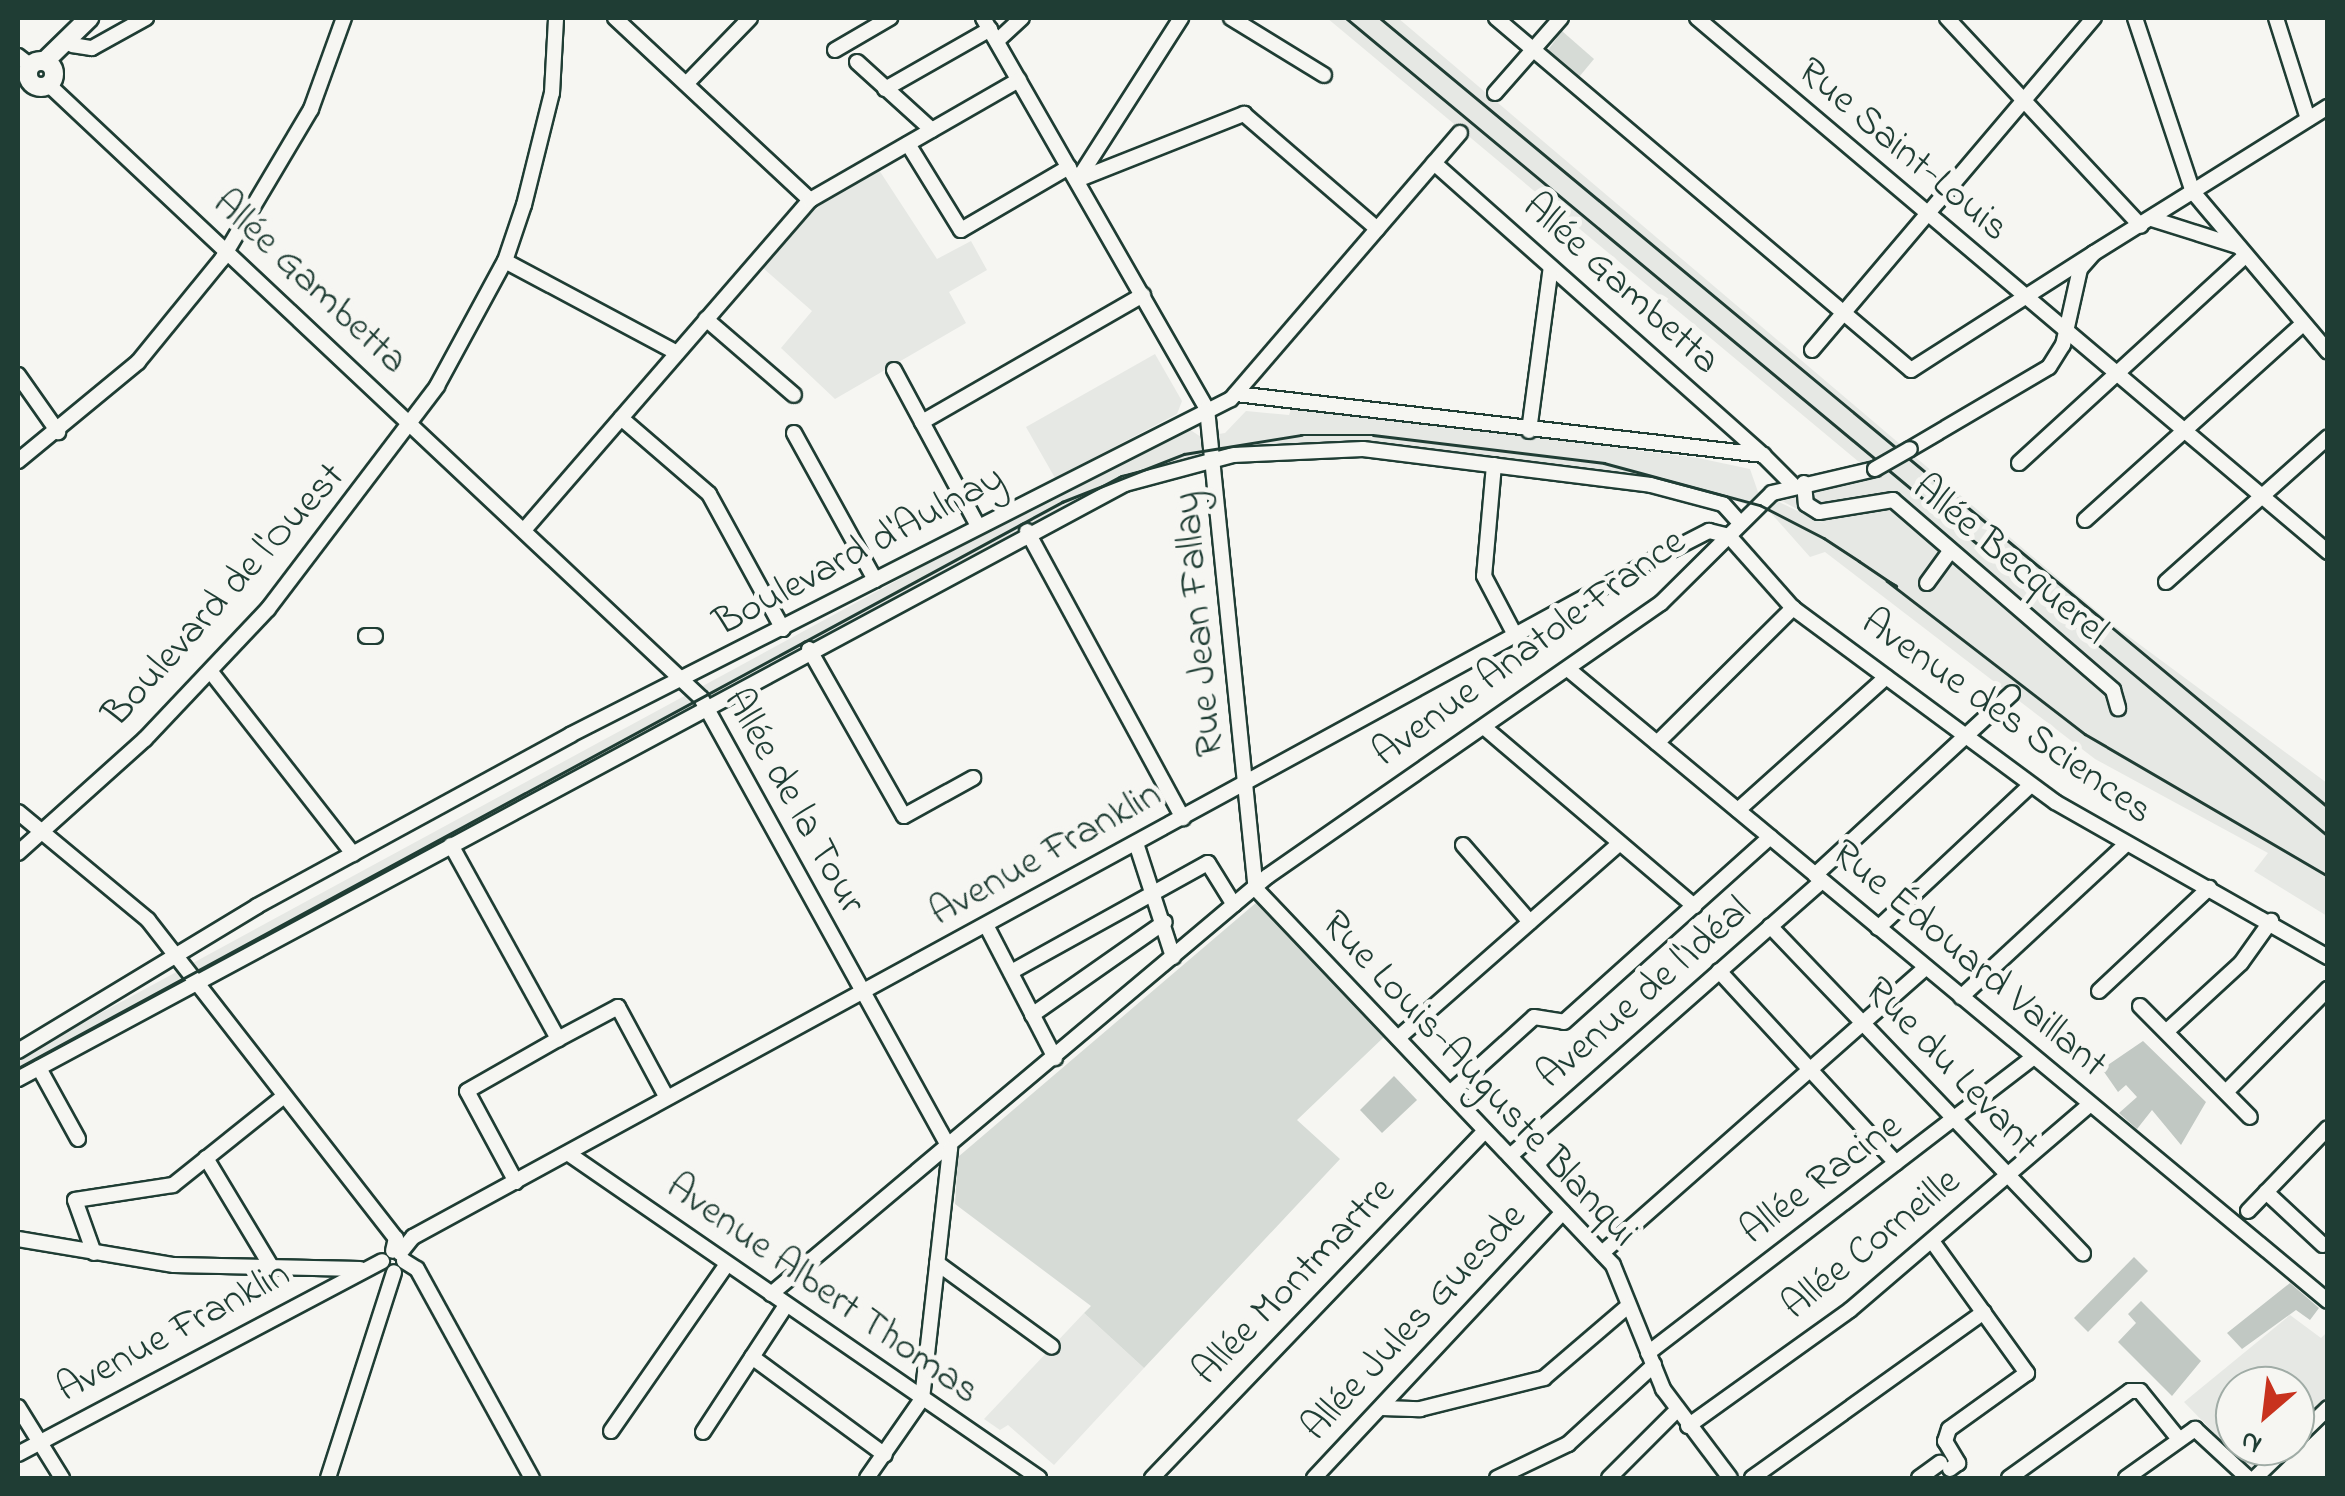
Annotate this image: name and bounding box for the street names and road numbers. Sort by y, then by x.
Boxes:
street label: Rue Saint-Louis [1786,49,2018,253]
street label: Allée Gambetta [202,180,416,386]
street label: Allée Gambetta [1511,184,1729,386]
street label: Boulevard de l'Ouest [94,454,356,738]
street label: Boulevard d'Aulnay [707,455,1013,649]
street label: Allée Becquerel [1901,465,2117,657]
street label: Rue Jean Fallay [1164,489,1236,759]
street label: Avenue Anatole France [1364,519,1696,779]
street label: Avenue des Sciences [1851,599,2161,837]
street label: Allée de la Tour [711,681,875,923]
street label: Avenue Franklin [922,772,1170,938]
street label: Rue Édouard Vaillant [1820,831,2116,1089]
street label: Avenue de l'Idéal [1528,888,1762,1100]
street label: Rue Louis-Auguste Blanqui [1309,902,1647,1258]
street label: Rue du Levant [1853,968,2047,1168]
street label: Allée Racine [1732,1104,1912,1256]
street label: Allée Corneille [1773,1159,1971,1331]
street label: Avenue Albert Thomas [656,1164,988,1416]
street label: Allée Montmartre [1184,1168,1406,1396]
street label: Allée Jules Guesde [1293,1194,1537,1452]
street label: Avenue Franklin [49,1251,299,1415]

